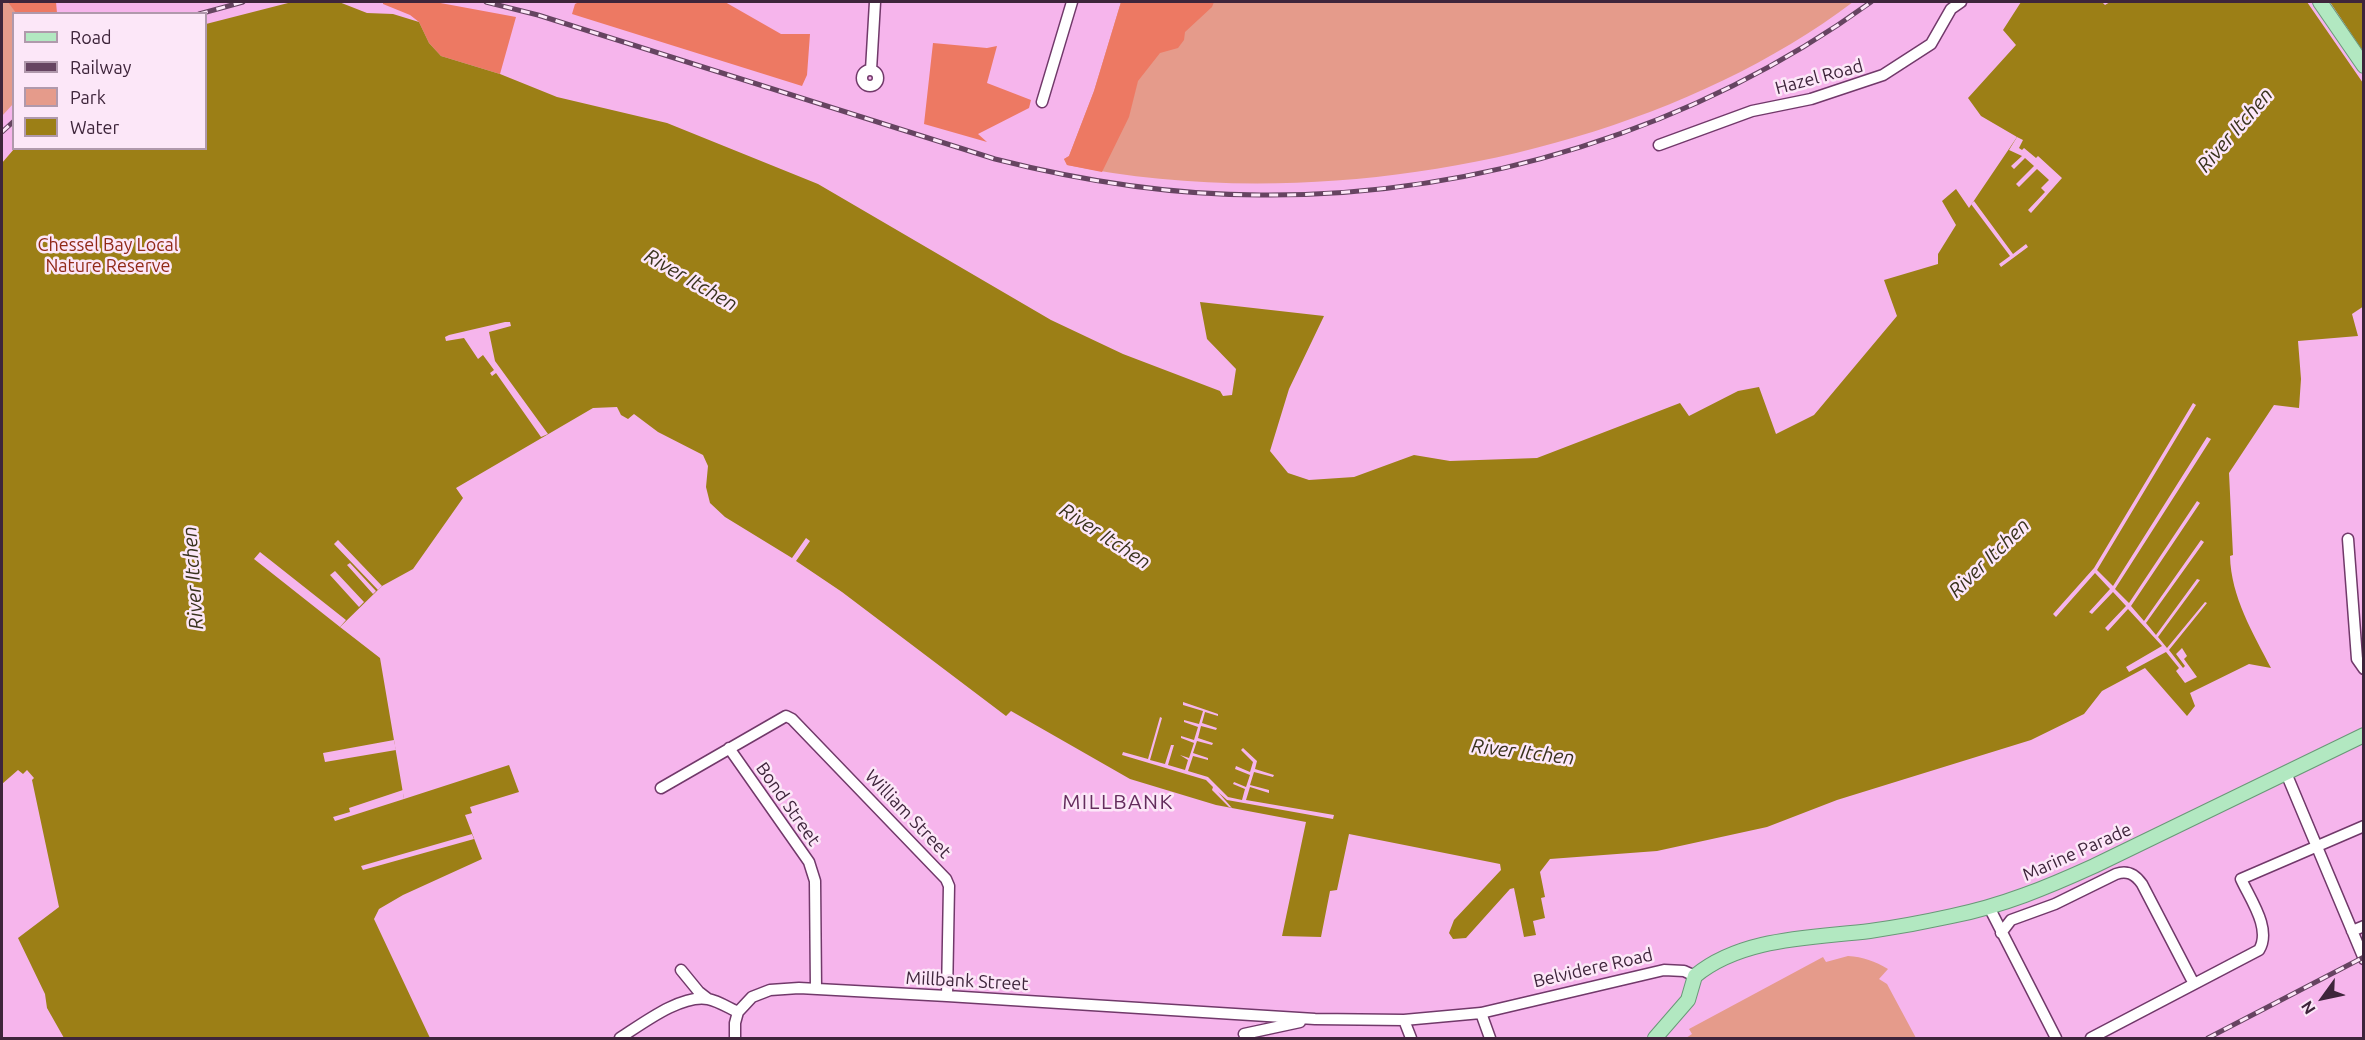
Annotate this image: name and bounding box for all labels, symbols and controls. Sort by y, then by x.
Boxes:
legend [12,12,207,150]
text: Road [70,27,112,47]
street label: Hazel Road [1773,55,1865,99]
text: Railway [70,57,131,77]
water label: River Itchen [2192,83,2278,177]
text: Park [70,87,106,107]
text: Water [70,117,119,137]
park label: Chessel Bay Local Nature Reserve [37,234,179,276]
water label: River Itchen [640,244,742,316]
water label: River Itchen [1055,498,1155,574]
water label: River Itchen [1943,513,2035,603]
water label: River Itchen [177,526,209,630]
water label: River Itchen [1470,734,1576,770]
street label: Bond Street [751,758,825,850]
street label: William Street [861,765,955,863]
district label: MILLBANK [1062,789,1174,815]
street label: Marine Parade [2019,818,2135,886]
street label: Belvidere Road [1531,944,1655,992]
street label: Millbank Street [905,967,1029,995]
north arrow [2293,968,2353,1028]
text: N [2297,998,2319,1018]

